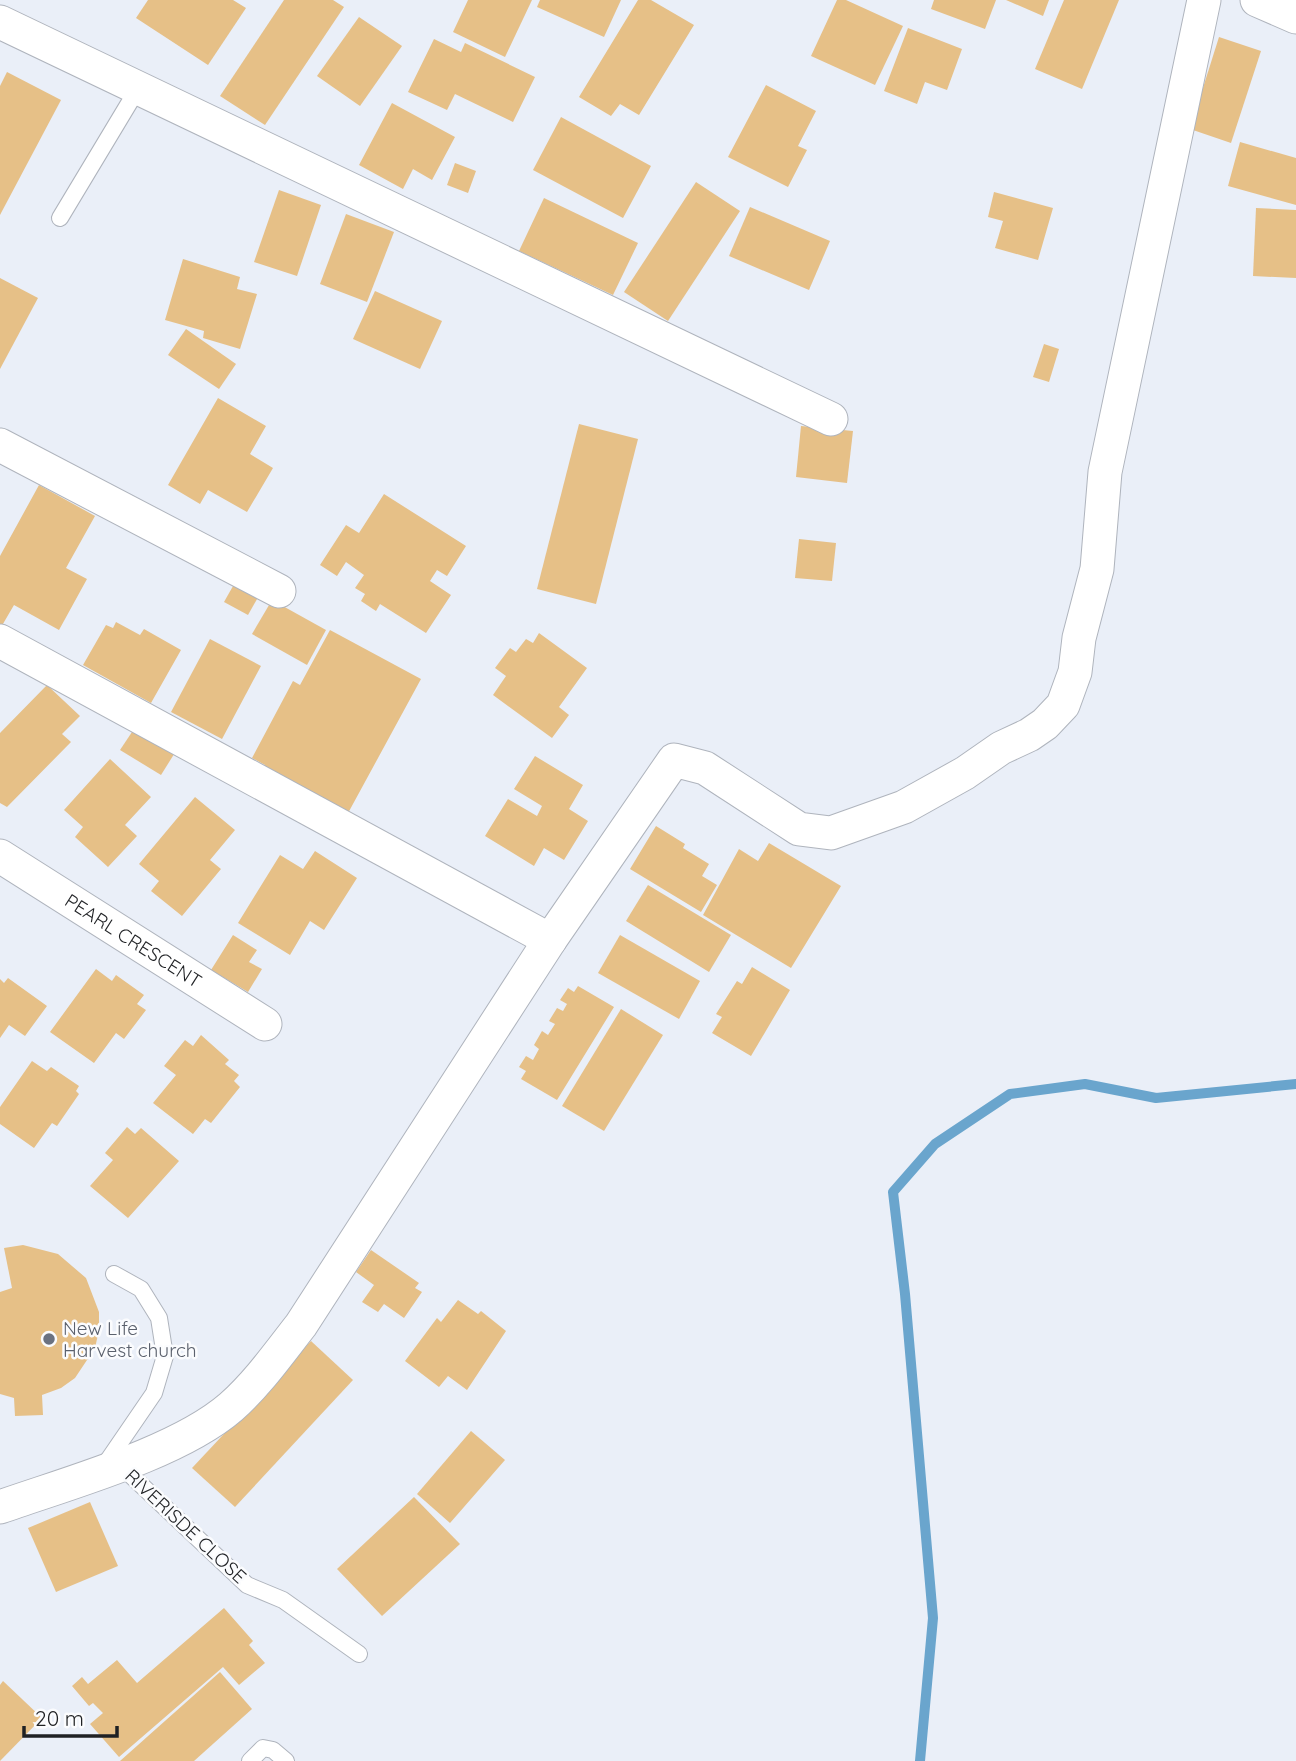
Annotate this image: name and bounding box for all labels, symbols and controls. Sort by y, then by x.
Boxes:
street label: PEARL CRESCENT [60,888,206,993]
place label: New Life Harvest church [63,1316,197,1362]
marker: New Life Harvest church [41,1331,57,1347]
street label: RIVERISDE CLOSE [120,1464,252,1588]
scale bar [24,1694,117,1738]
text: 20 m [35,1705,84,1731]

